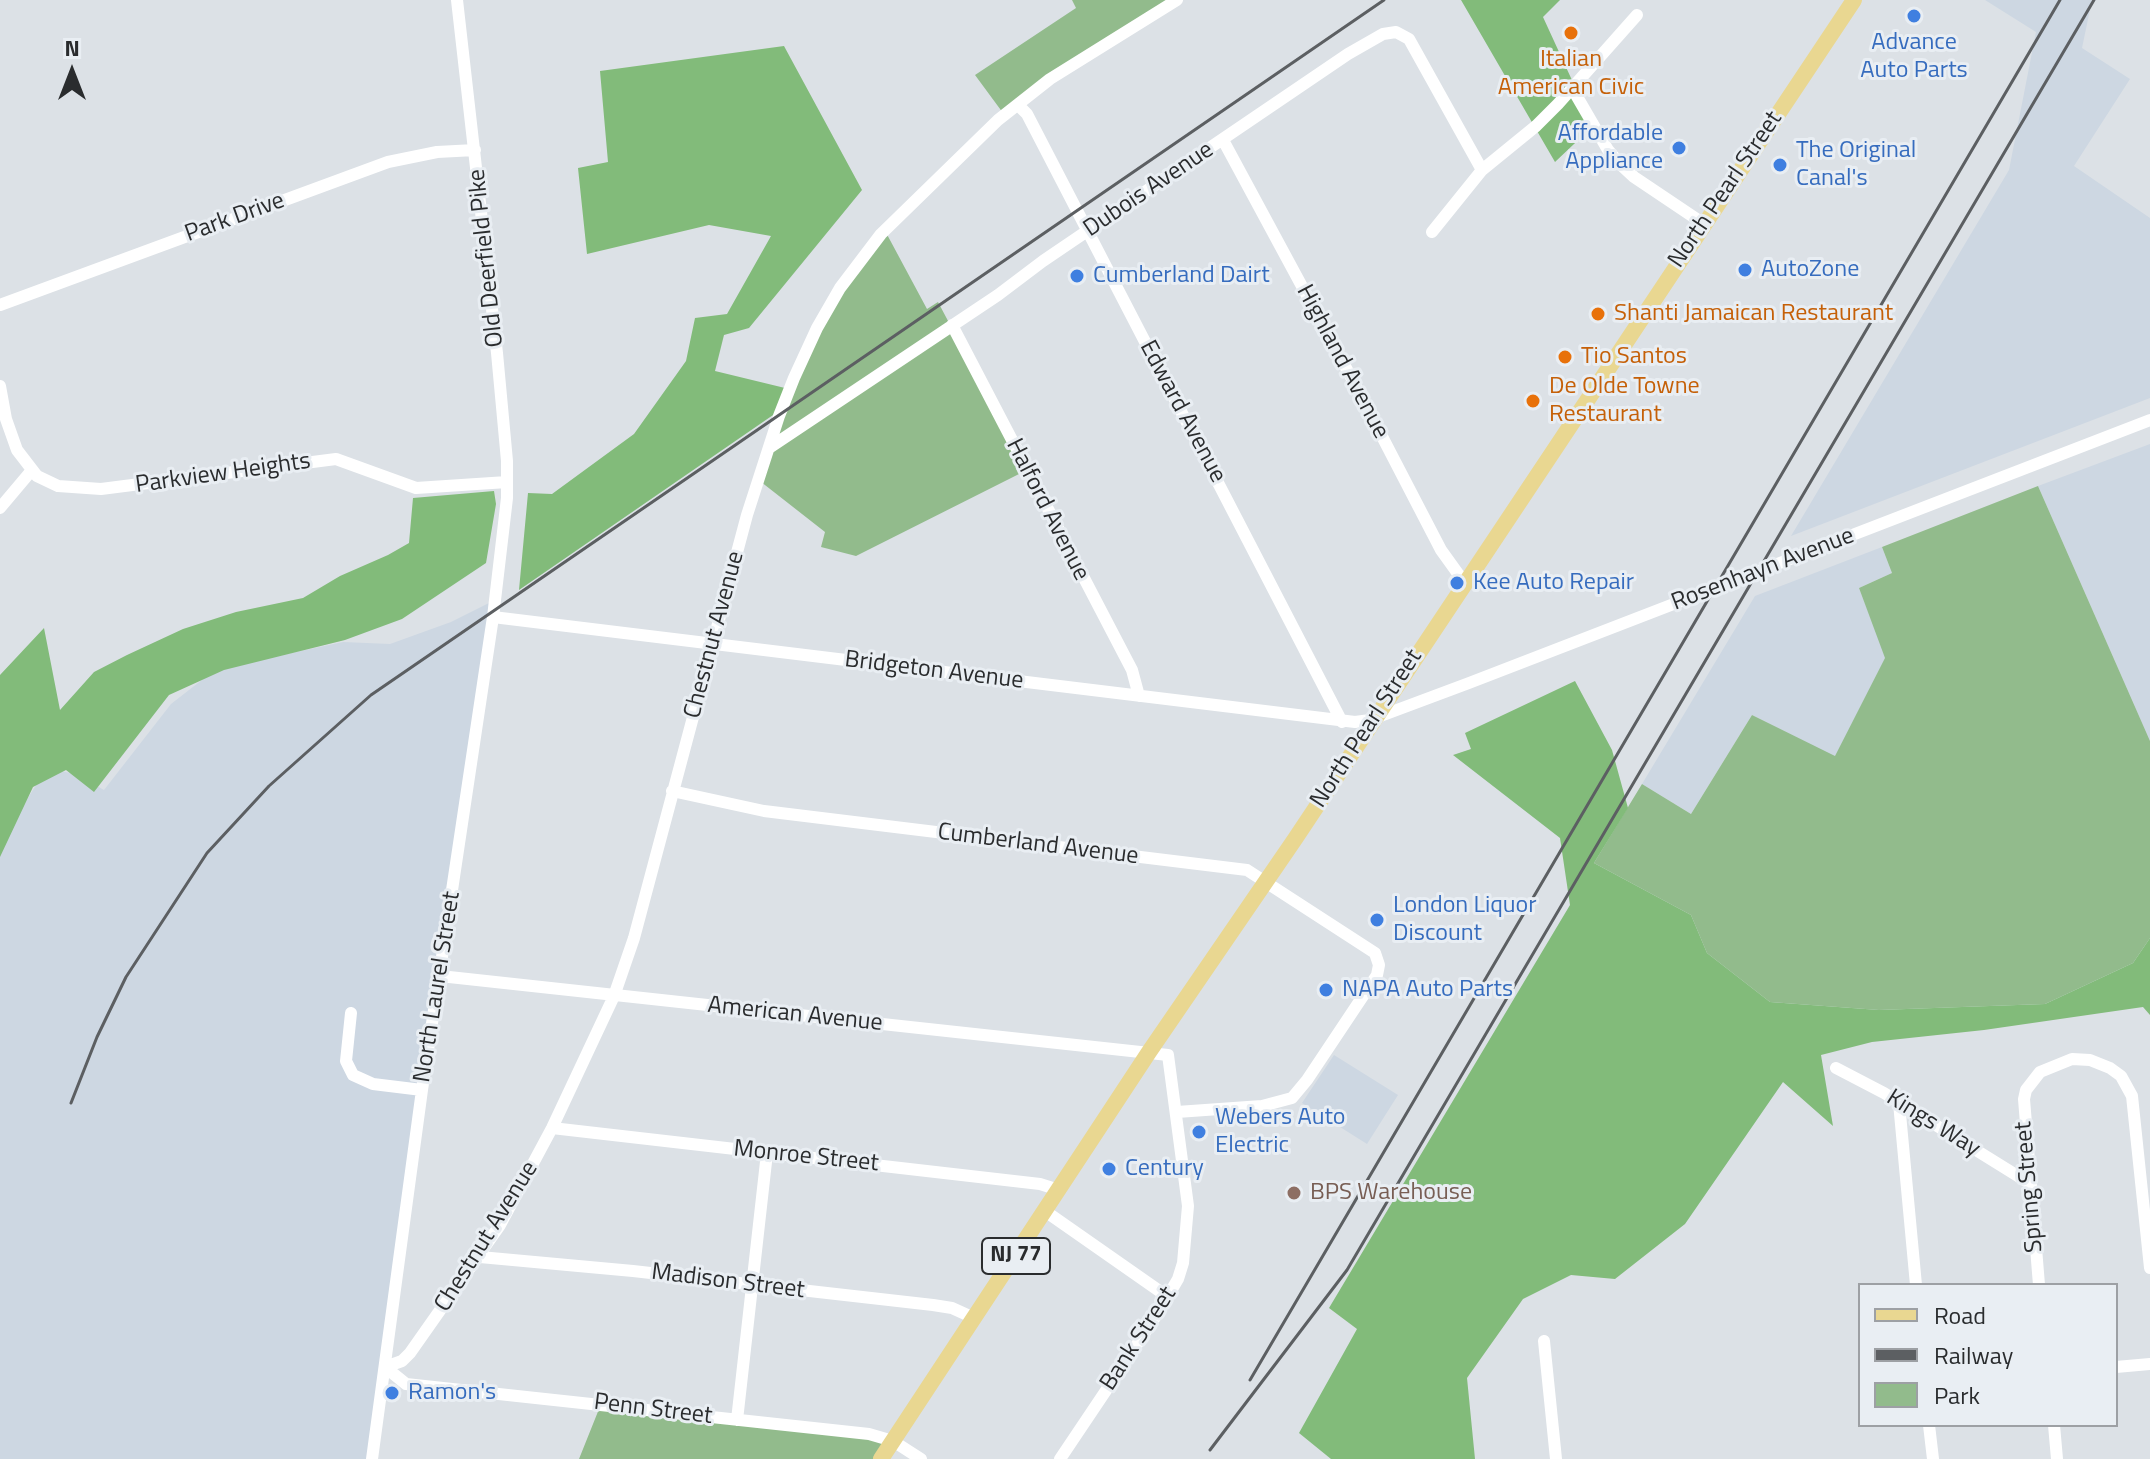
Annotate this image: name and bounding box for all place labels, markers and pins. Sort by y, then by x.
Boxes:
marker: Advance Auto Parts [1905,7,1923,25]
marker: Italian American Civic [1562,24,1580,42]
place label: Advance Auto Parts [1860,29,1968,85]
place label: Italian American Civic [1498,46,1644,102]
place label: Affordable Appliance [1558,120,1663,176]
place label: The Original Canal's [1796,137,1916,193]
marker: Affordable Appliance [1670,139,1688,157]
marker: The Original Canal's [1771,156,1789,174]
place label: AutoZone [1761,256,1859,284]
marker: AutoZone [1736,261,1754,279]
place label: Cumberland Dairt [1093,262,1270,290]
marker: Cumberland Dairt [1068,267,1086,285]
place label: Shanti Jamaican Restaurant [1614,300,1893,328]
marker: Shanti Jamaican Restaurant [1589,305,1607,323]
place label: Tio Santos [1581,343,1687,371]
marker: Tio Santos [1556,348,1574,366]
place label: De Olde Towne Restaurant [1549,373,1700,429]
marker: De Olde Towne Restaurant [1524,392,1542,410]
place label: Kee Auto Repair [1473,569,1634,597]
marker: Kee Auto Repair [1448,574,1466,592]
place label: London Liquor Discount [1393,892,1537,948]
marker: London Liquor Discount [1368,911,1386,929]
place label: NAPA Auto Parts [1342,976,1513,1004]
marker: NAPA Auto Parts [1317,981,1335,999]
place label: Webers Auto Electric [1215,1104,1346,1160]
marker: Webers Auto Electric [1190,1123,1208,1141]
place label: Century [1125,1155,1204,1183]
marker: Century [1100,1160,1118,1178]
place label: BPS Warehouse [1310,1179,1472,1207]
marker: BPS Warehouse [1285,1184,1303,1202]
place label: Ramon's [408,1379,496,1407]
marker: Ramon's [383,1384,401,1402]

